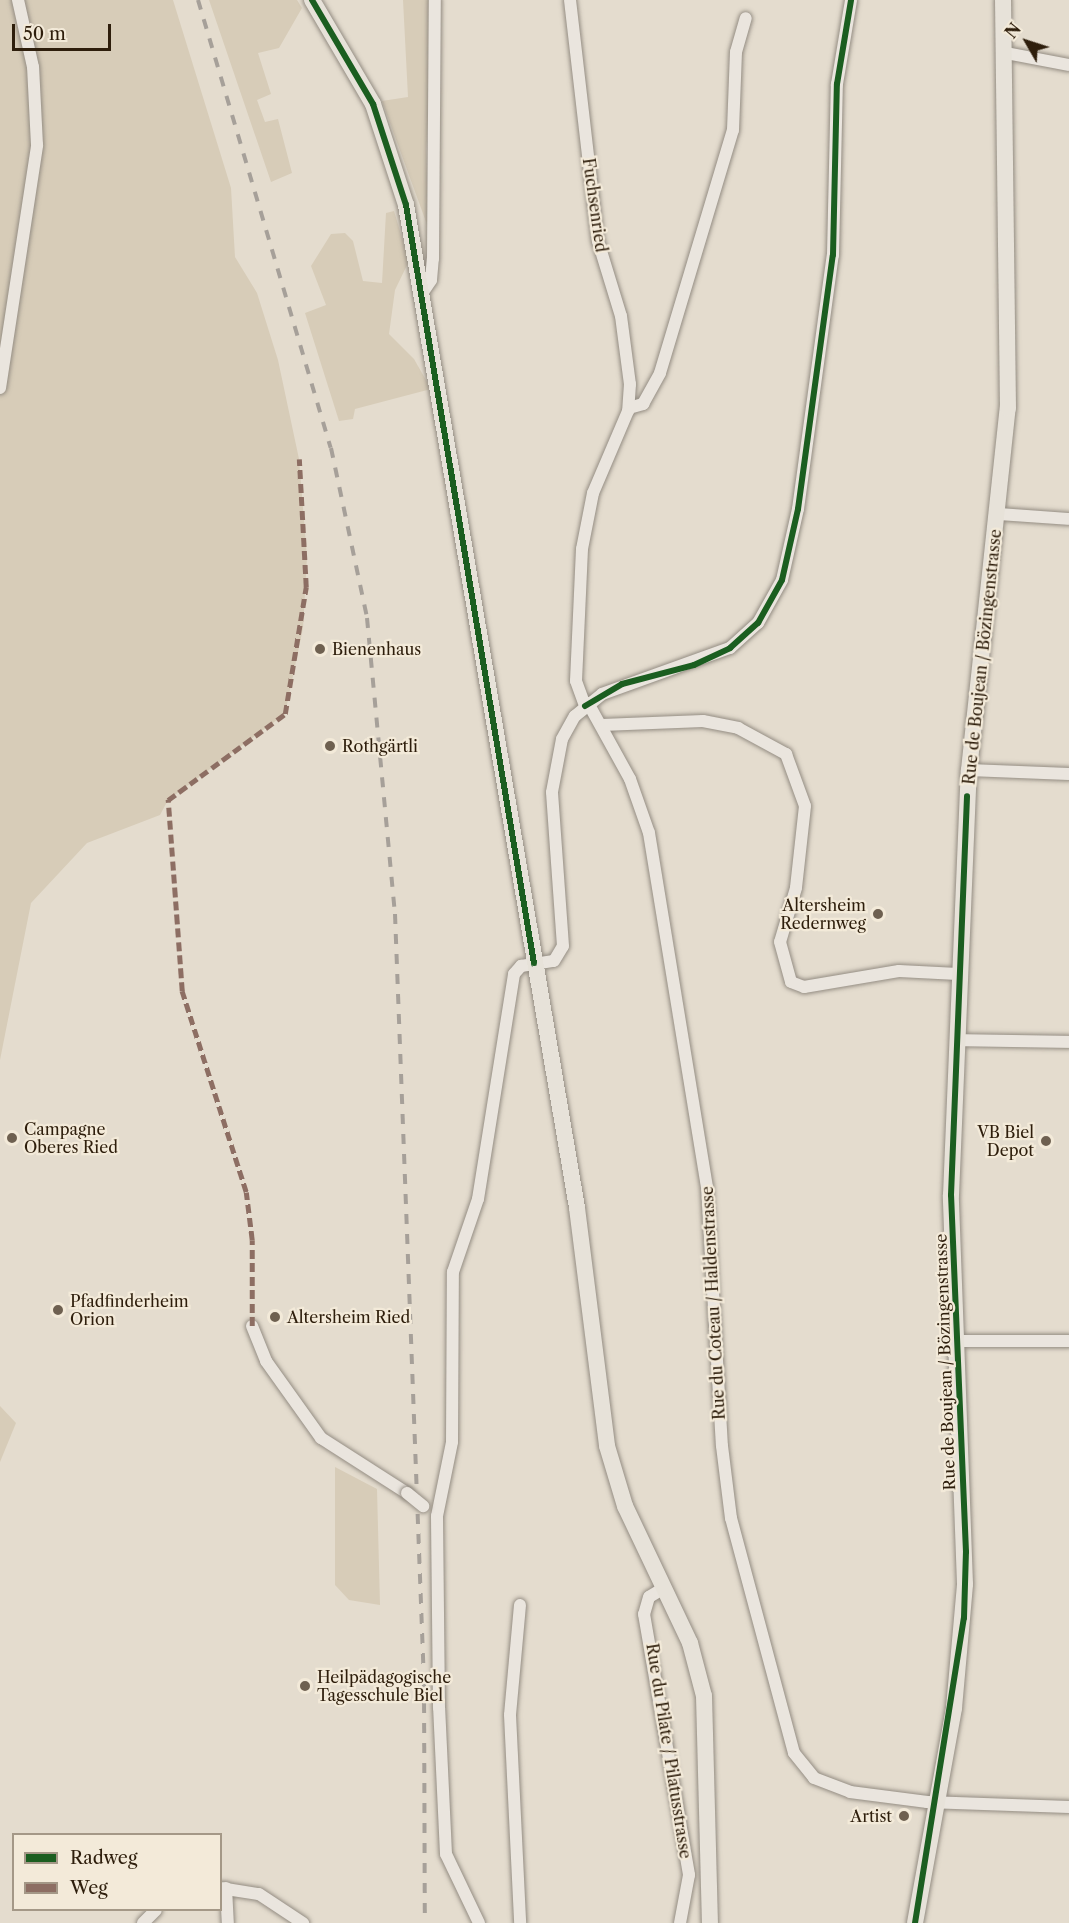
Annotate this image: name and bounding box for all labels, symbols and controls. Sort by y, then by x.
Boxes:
scale bar [15,12,114,50]
north arrow [997,12,1057,72]
text: N [1001,19,1025,42]
text: 50 m [23,23,66,45]
street label: Fuchsenried [579,157,611,253]
street label: Rue de Boujean / Bözingenstrasse [959,528,1005,786]
place label: Bienenhaus [332,639,421,659]
marker: Bienenhaus [313,642,327,656]
place label: Rothgärtli [342,736,418,756]
marker: Rothgärtli [323,739,337,753]
place label: Altersheim Redernweg [780,895,866,933]
marker: Altersheim Redernweg [871,907,885,921]
place label: Campagne Oberes Ried [24,1119,118,1157]
place label: VB Biel Depot [977,1122,1034,1160]
marker: Campagne Oberes Ried [5,1131,19,1145]
marker: VB Biel Depot [1039,1134,1053,1148]
street label: Rue du Coteau / Haldenstrasse [697,1186,729,1420]
street label: Rue de Boujean / Bözingenstrasse [931,1233,959,1491]
place label: Pfadfinderheim Orion [70,1291,189,1329]
marker: Pfadfinderheim Orion [51,1303,65,1317]
place label: Altersheim Ried [287,1307,410,1327]
marker: Altersheim Ried [268,1310,282,1324]
street label: Rue du Pilate / Pilatusstrasse [642,1642,696,1860]
place label: Heilpädagogische Tagesschule Biel [317,1667,451,1705]
marker: Heilpädagogische Tagesschule Biel [298,1679,312,1693]
place label: Artist [850,1806,892,1826]
marker: Artist [897,1809,911,1823]
legend [12,1833,222,1911]
text: Radweg [70,1847,137,1869]
text: Weg [70,1877,108,1899]

